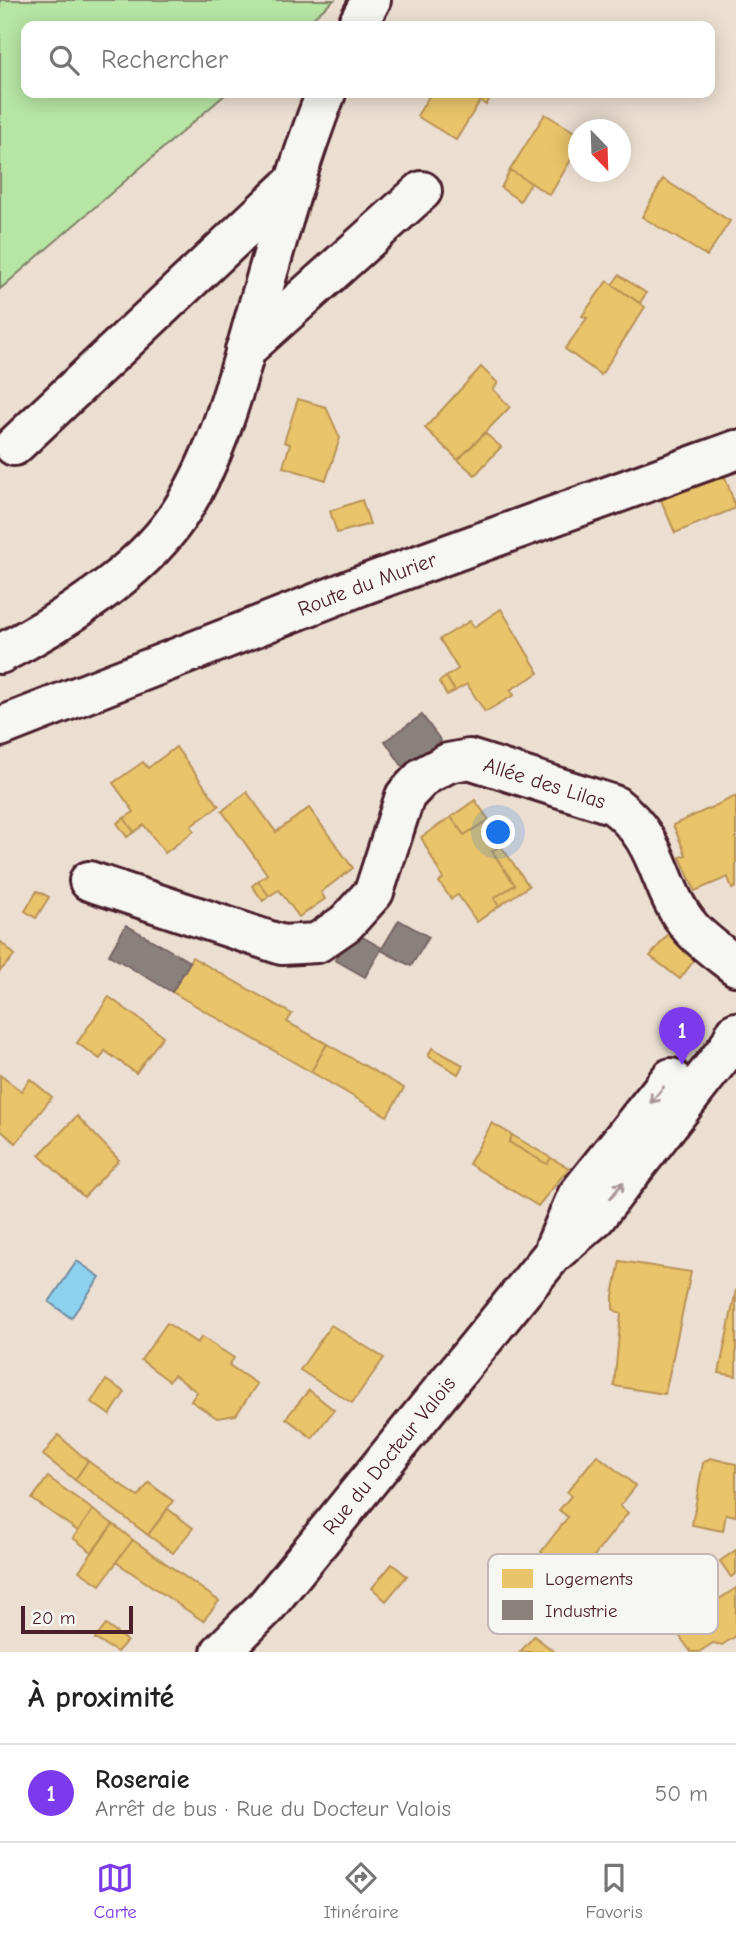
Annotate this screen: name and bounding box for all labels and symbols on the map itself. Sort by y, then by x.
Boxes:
north arrow [568,119,631,182]
street label: Route du Murier [294,547,440,621]
street label: Allée des Lilas [481,752,609,814]
your location [481,815,515,849]
pin: 1 [659,1007,705,1065]
one-way arrow [649,1086,665,1104]
one-way arrow [610,1181,625,1199]
street label: Rue du Docteur Valois [318,1372,460,1539]
legend [488,1554,718,1634]
text: Logements [545,1568,633,1590]
text: Industrie [545,1600,617,1622]
scale bar [21,1603,133,1635]

